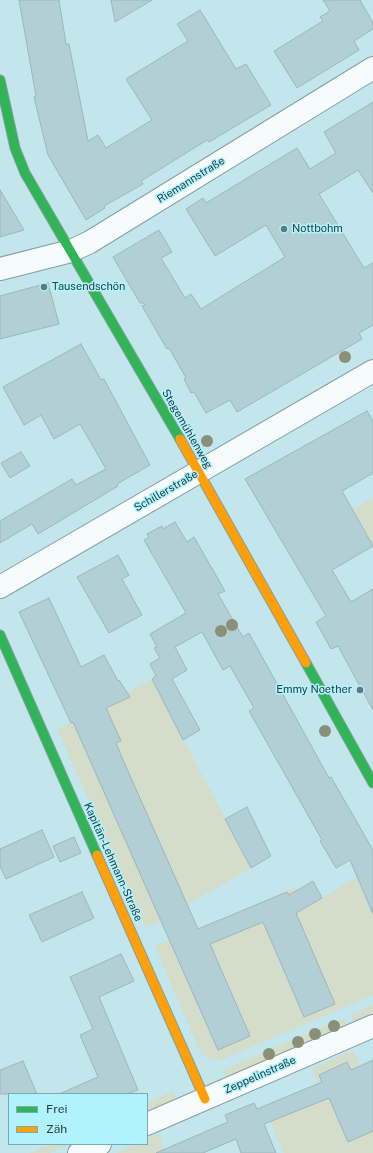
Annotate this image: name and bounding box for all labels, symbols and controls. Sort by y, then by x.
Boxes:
street label: Riemannstraße [155,154,227,206]
place label: Nottbohm [292,222,343,236]
marker: Nottbohm [279,224,289,234]
place label: Tausendschön [52,280,125,294]
marker: Tausendschön [39,282,49,292]
street label: Stegemühlenweg [159,387,215,471]
street label: Schillerstraße [132,467,200,515]
place label: Emmy Noether [276,683,352,697]
marker: Emmy Noether [355,685,365,695]
street label: Kapitän-Lehmann-Straße [81,800,145,924]
street label: Zeppelinstraße [222,1053,298,1097]
legend [8,1093,148,1145]
text: Frei [46,1102,68,1116]
text: Zäh [46,1122,67,1136]

